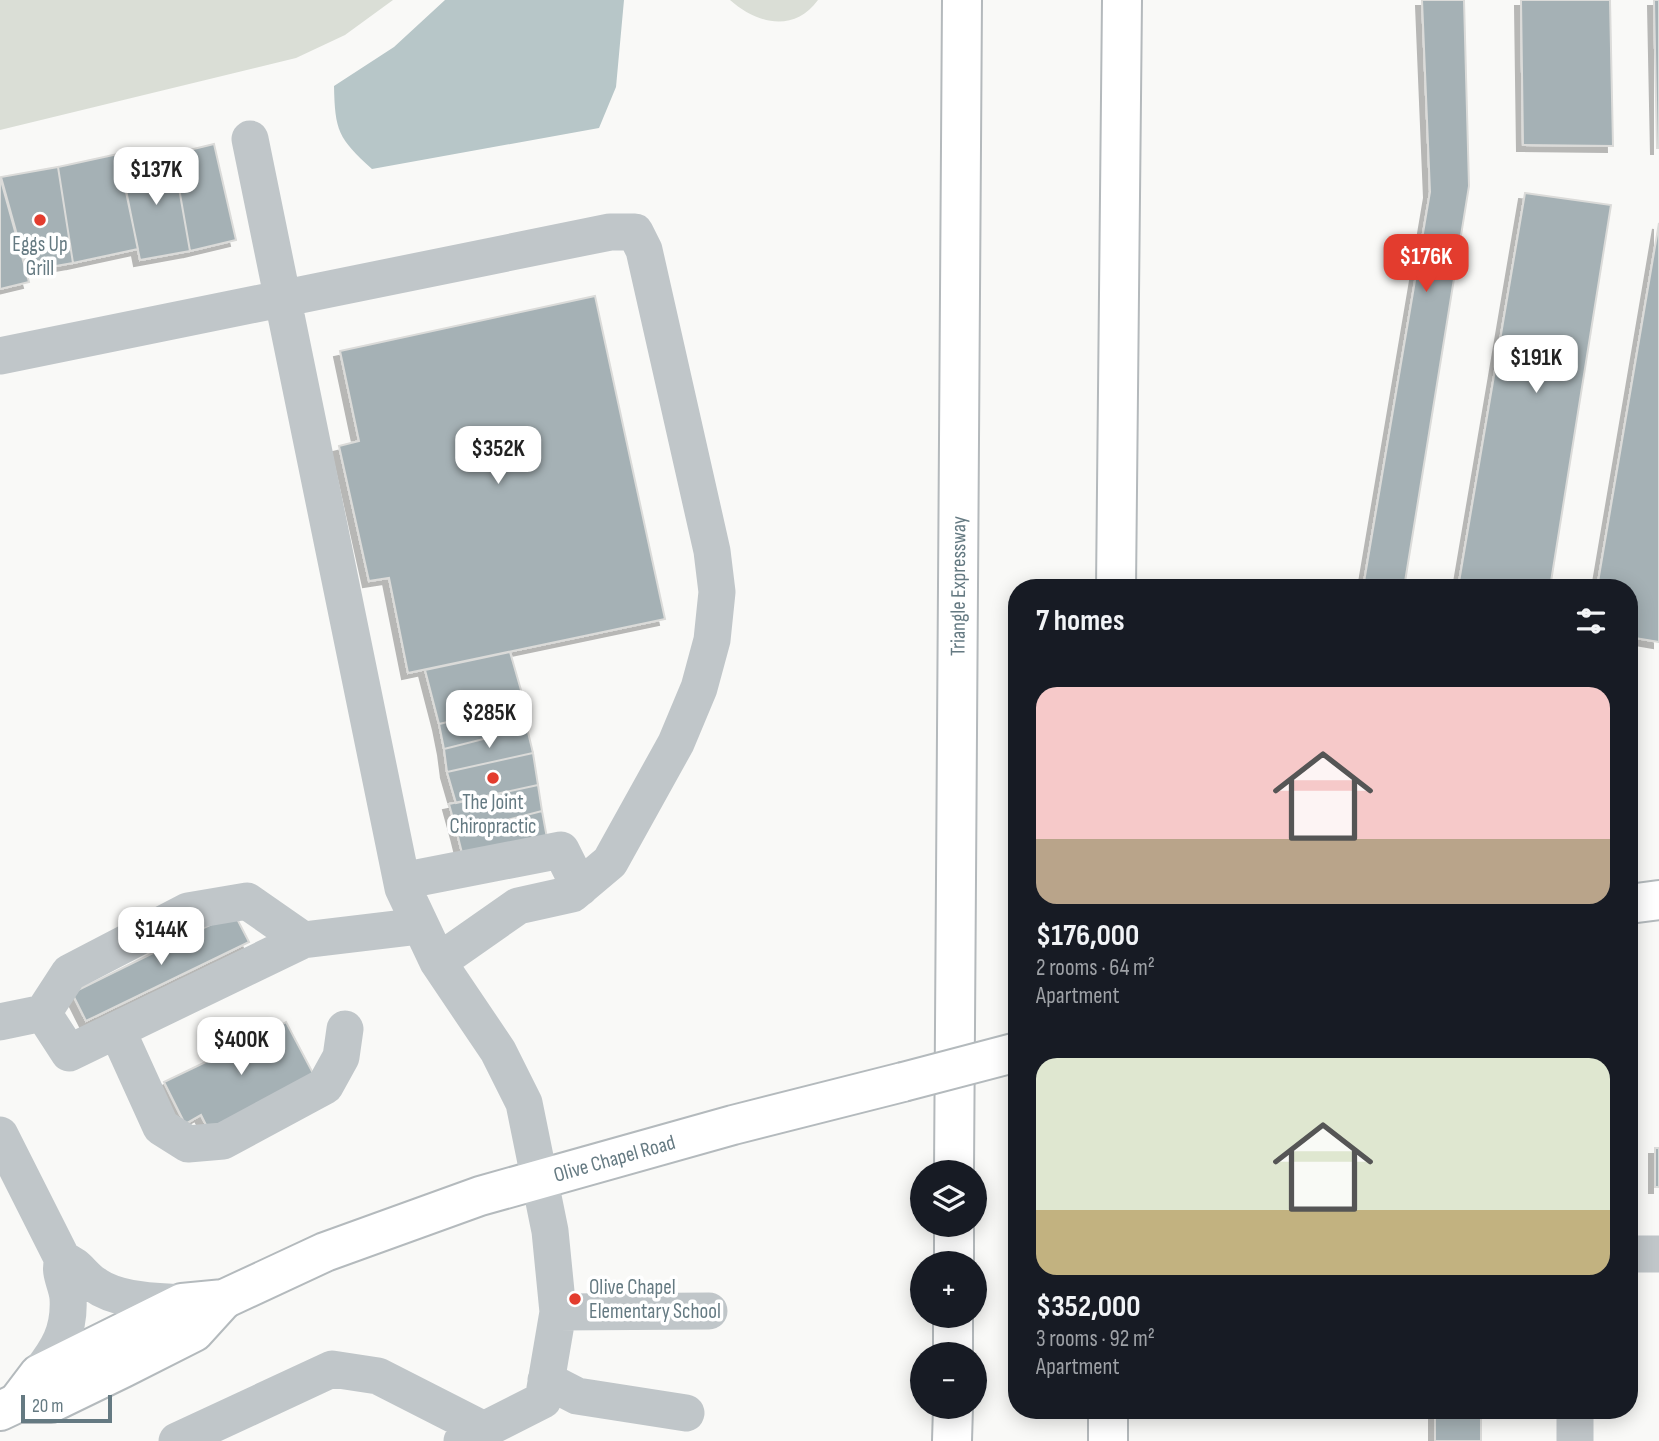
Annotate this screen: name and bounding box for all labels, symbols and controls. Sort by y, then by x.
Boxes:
pin: $137K [107,148,205,207]
text: $137K [130,156,182,184]
marker: Eggs Up Grill [32,212,48,228]
place label: Eggs Up Grill [12,232,68,281]
pin: $176K [1377,234,1475,294]
text: $176K [1400,243,1452,271]
pin: $191K [1487,336,1585,395]
text: $191K [1510,344,1562,372]
pin: $352K [449,426,547,486]
text: $352K [471,435,525,463]
street label: Triangle Expressway [946,516,971,656]
icon: filters [1572,602,1610,640]
text: 7 homes [1036,603,1124,639]
pin: $285K [440,690,538,750]
text: $285K [462,699,516,727]
icon: home [1260,733,1386,859]
marker: The Joint Chiropractic [485,770,501,786]
place label: The Joint Chiropractic [450,790,536,839]
pin: $144K [112,908,210,967]
text: $144K [134,916,188,944]
text: $176,000 [1036,918,1139,954]
text: 2 rooms · 64 m² [1036,954,1155,982]
text: Apartment [1036,982,1120,1010]
pin: $400K [192,1018,290,1077]
text: $400K [213,1026,269,1054]
icon: home [1260,1104,1386,1230]
street label: Olive Chapel Road [551,1130,678,1188]
map controls [910,1160,987,1419]
button: layers [910,1160,987,1237]
button: + [910,1251,987,1328]
place label: Olive Chapel Elementary School [589,1275,721,1324]
text: $352,000 [1036,1289,1141,1325]
marker: Olive Chapel Elementary School [567,1291,583,1307]
text: 3 rooms · 92 m² [1036,1325,1155,1353]
button: − [910,1342,987,1419]
text: Apartment [1036,1353,1120,1381]
scale bar [21,1392,112,1424]
text: 20 m [32,1395,64,1418]

